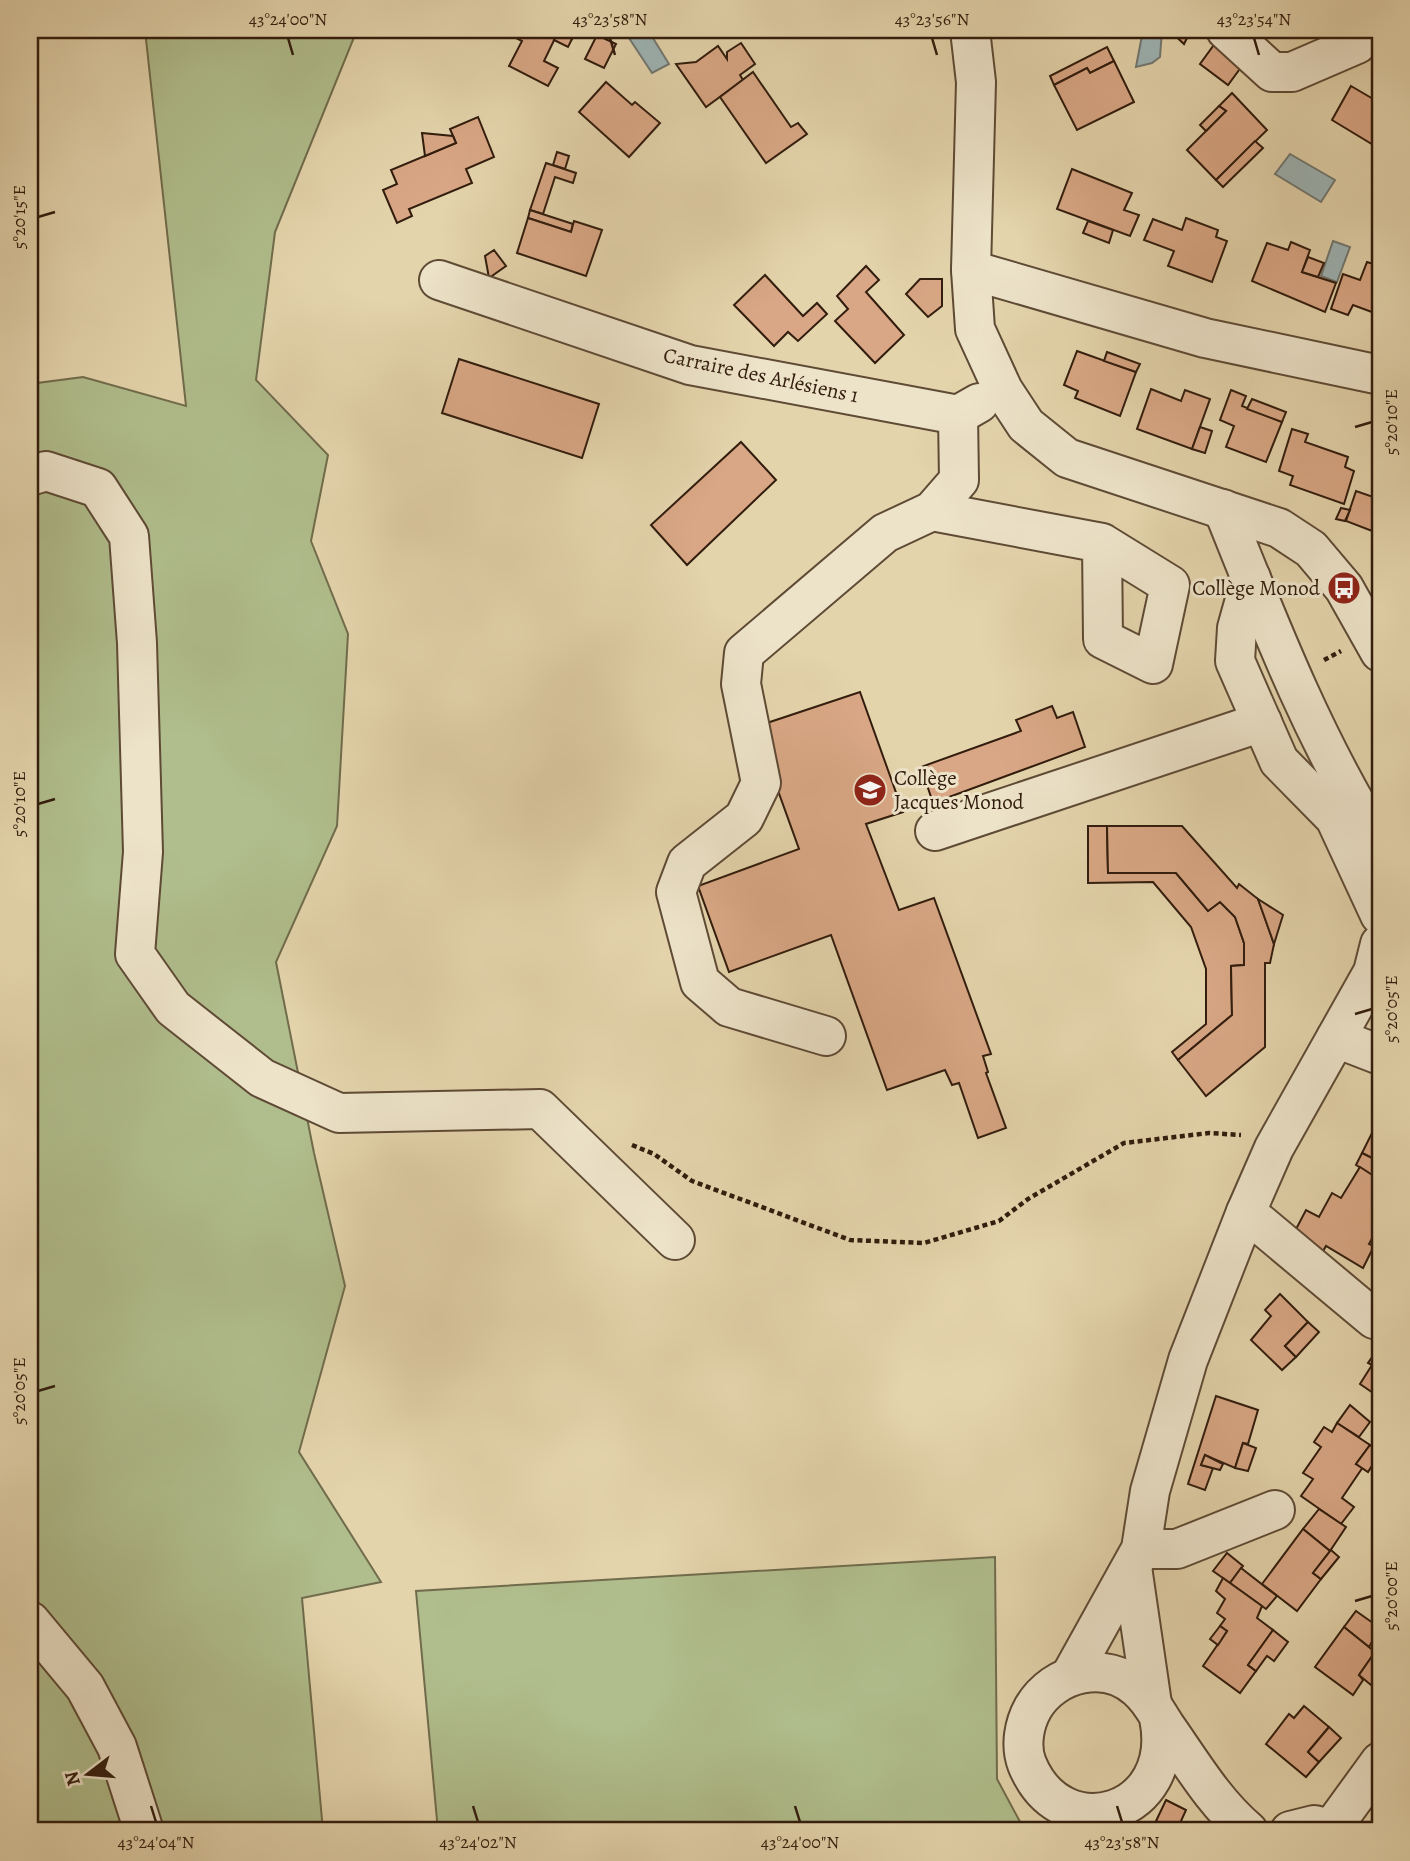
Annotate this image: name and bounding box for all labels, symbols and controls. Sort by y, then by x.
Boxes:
text: 43°24'00"N [249,7,327,31]
text: 43°23'58"N [572,7,648,31]
text: 43°23'56"N [895,7,969,31]
text: 43°23'54"N [1217,7,1291,31]
text: 5°20'15"E [7,185,31,249]
street label: Carraire des Arlésiens 1 [661,341,861,409]
text: 5°20'10"E [1379,389,1403,455]
bus stop icon: Collège Monod [1325,569,1363,607]
place label: Collège Monod [1192,574,1321,602]
place label: Collège Jacques Monod [894,764,1025,816]
text: 5°20'10"E [7,771,31,837]
school or university icon: Collège Jacques Monod [851,771,889,809]
text: 5°20'05"E [1379,975,1403,1043]
text: 5°20'05"E [7,1357,31,1425]
text: 5°20'00"E [1379,1561,1403,1631]
north arrow [52,1738,122,1808]
text: N [58,1768,87,1789]
text: 43°24'04"N [117,1830,195,1854]
text: 43°24'02"N [439,1830,517,1854]
text: 43°24'00"N [761,1830,839,1854]
text: 43°23'58"N [1084,1830,1160,1854]

